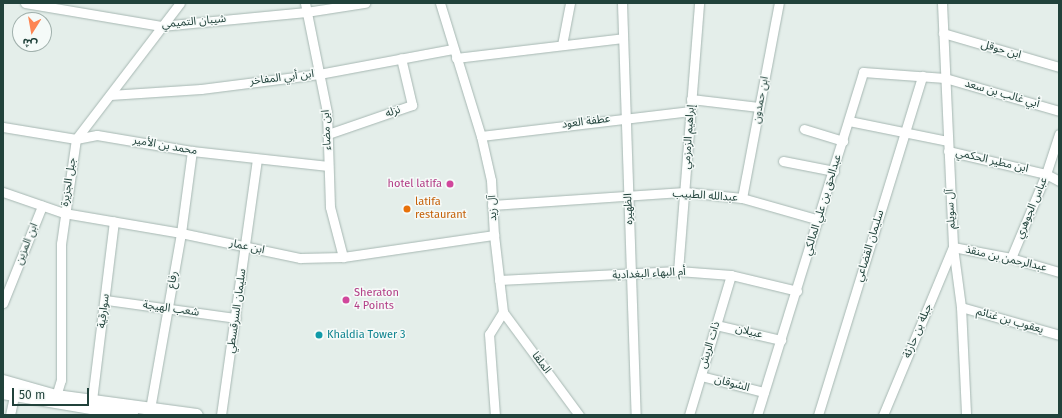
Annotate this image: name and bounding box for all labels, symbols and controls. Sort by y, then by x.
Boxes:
north arrow [12,12,52,52]
street label: شيبان التميمي [161,13,227,31]
text: ش [21,35,38,51]
street label: ابن حوقل [979,38,1023,62]
street label: ابن أبي المفاخر [249,68,315,88]
street label: ابن حمدون [750,75,772,125]
street label: أبي غالب بن سعد [963,77,1041,111]
street label: نزله [384,103,402,121]
street label: إبراهيم الزمزمي [680,104,698,170]
street label: ابن مضاء [319,109,335,151]
street label: عطفة العود [561,112,611,132]
street label: محمد بن الأمير [132,134,198,158]
street label: ابن مطير الحكمي [954,146,1030,176]
street label: عبدالحق بن علي المالكي [801,153,845,257]
street label: جبل الجزيرة [59,157,79,207]
street label: عباس الجوهري [1013,175,1051,241]
place label: hotel latifa [388,177,442,191]
marker: hotel latifa [445,179,455,189]
street label: عبدالله الطبيب [672,187,738,205]
street label: آل سويلم [943,189,959,229]
street label: الظهيره [622,193,636,225]
street label: آل زيد [486,195,500,221]
place label: latifa restaurant [415,196,467,222]
marker: latifa restaurant [402,204,412,214]
street label: سليمان القضاعي [853,209,887,283]
street label: ابن المزين [13,221,41,267]
street label: ابن عمار [228,237,266,257]
street label: عبدالرحمن بن منقذ [964,243,1048,275]
street label: أم البهاء البغدادية [612,265,686,283]
street label: سليمان السرقسطي [225,268,249,354]
street label: رفاع [165,270,181,290]
place label: Sheraton 4 Points [354,287,399,313]
street label: سوارقية [95,293,113,329]
marker: Sheraton 4 Points [341,295,351,305]
street label: شعب الهيجة [142,299,200,319]
street label: جبلة بن حارثة [901,302,935,360]
street label: يعقوب بن غنائم [975,305,1045,337]
street label: ذات الريش [697,320,723,370]
street label: عبيلان [734,322,764,342]
place label: Khaldia Tower 3 [327,328,406,342]
marker: Khaldia Tower 3 [314,330,324,340]
street label: الملقا [529,350,553,376]
street label: الشوقان [713,373,751,395]
scale bar [14,380,91,406]
text: 50 m [19,388,45,402]

